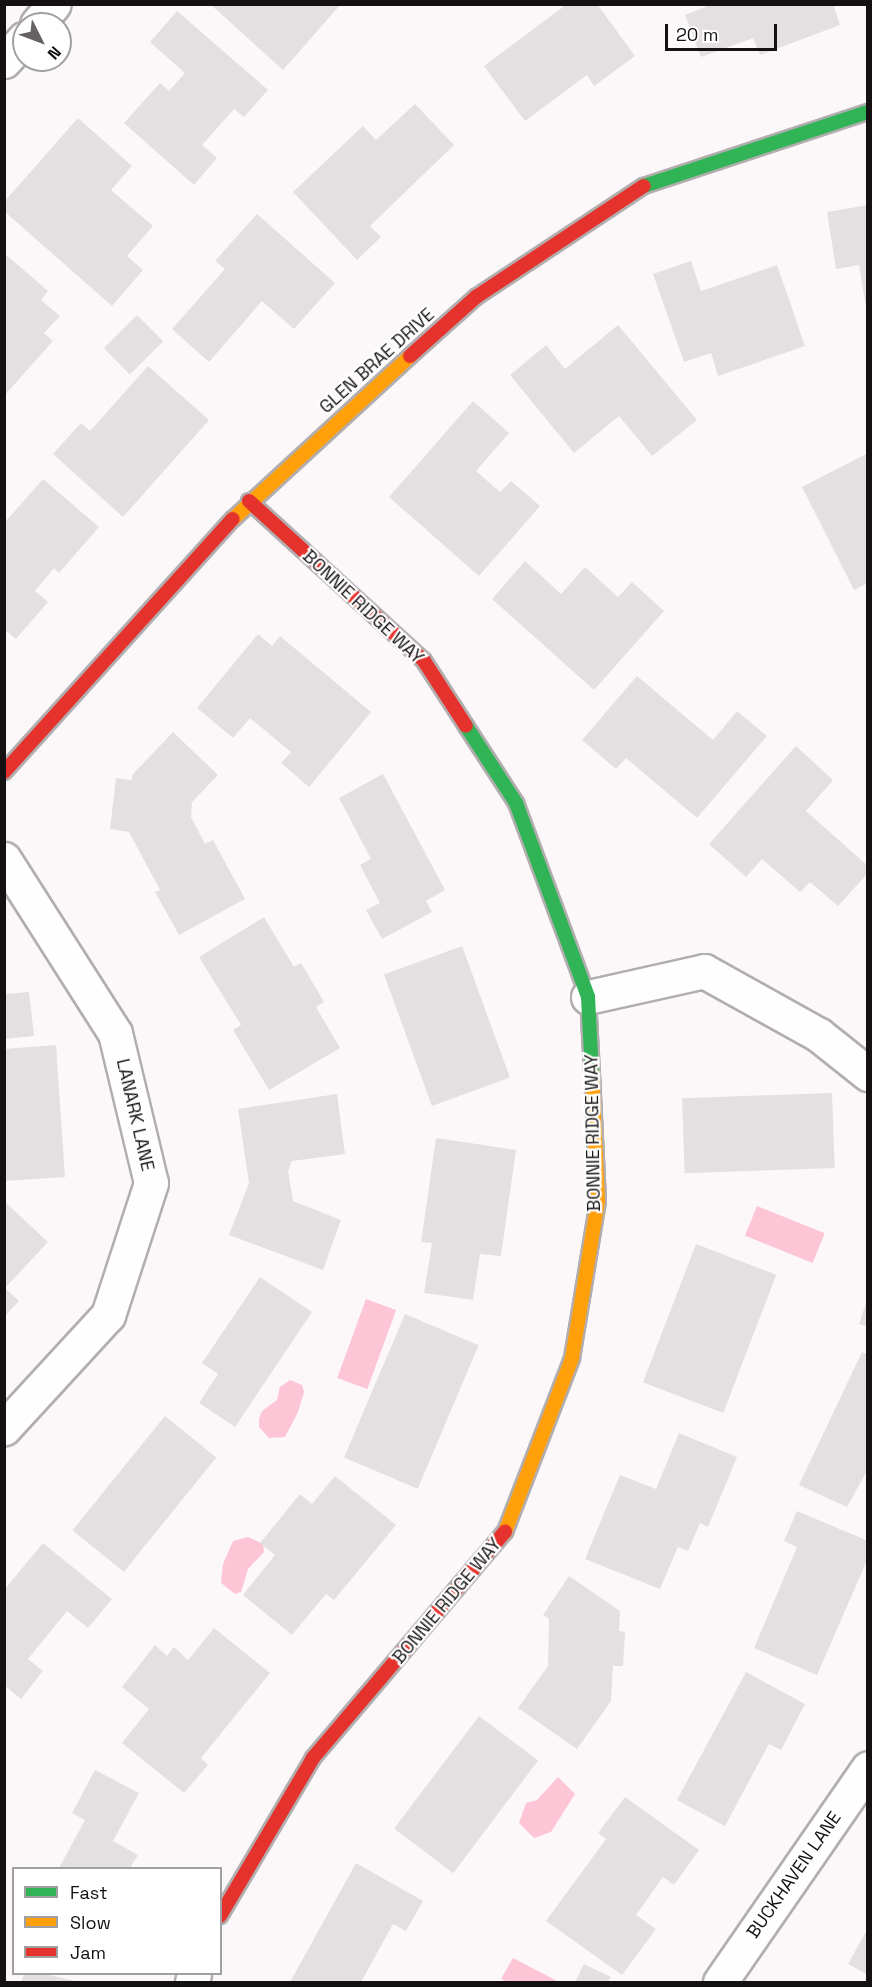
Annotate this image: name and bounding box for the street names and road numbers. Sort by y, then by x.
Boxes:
street label: GLEN BRAE DRIVE [315,304,439,418]
street label: BONNIE RIDGE WAY [298,545,428,669]
street label: BONNIE RIDGE WAY [581,1054,605,1212]
street label: LANARK LANE [112,1057,158,1173]
street label: BONNIE RIDGE WAY [388,1534,506,1668]
street label: BUCKHAVEN LANE [742,1807,846,1943]

